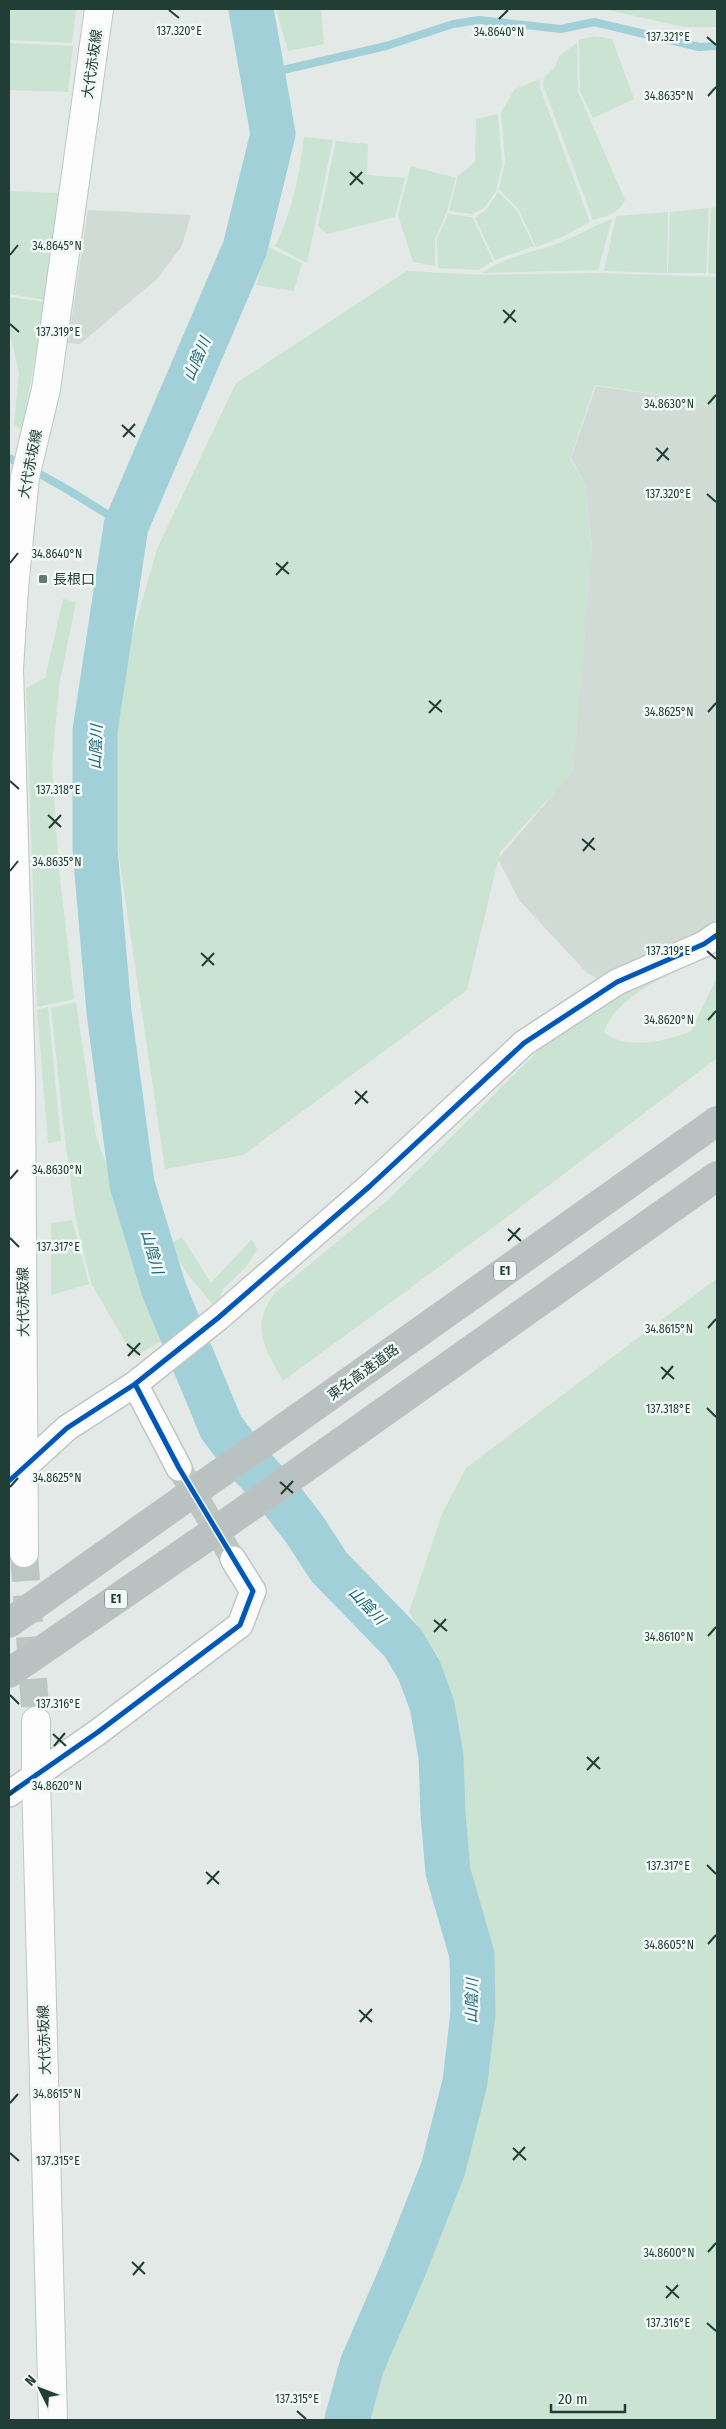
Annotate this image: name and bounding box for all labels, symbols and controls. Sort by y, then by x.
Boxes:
text: 137.320°E [156,24,202,38]
text: 34.8640°N [474,25,524,39]
street label: 大代赤坂線 [79,28,106,100]
text: 137.321°E [646,30,690,44]
text: 34.8635°N [644,89,694,103]
text: 34.8645°N [32,239,82,253]
text: 137.319°E [36,325,81,339]
water label: 山陰川 [180,333,215,383]
text: 34.8630°N [644,397,694,411]
street label: 大代赤坂線 [15,428,46,500]
text: 137.320°E [645,487,691,501]
text: 34.8640°N [32,547,82,561]
place label: 長根口 [53,571,95,588]
marker: 長根口 [37,573,49,585]
text: 34.8625°N [644,705,694,719]
water label: 山陰川 [86,722,106,770]
text: 137.318°E [36,783,81,797]
text: 34.8635°N [32,855,82,869]
text: 137.319°E [646,944,691,958]
text: 34.8620°N [644,1013,694,1027]
text: 34.8630°N [32,1163,82,1177]
water label: 山陰川 [137,1228,167,1278]
text: 137.317°E [36,1240,80,1254]
road number: E1 [494,1262,516,1280]
street label: 大代赤坂線 [14,1267,33,1337]
text: 34.8615°N [645,1322,693,1336]
street label: 東名高速道路 [324,1341,402,1404]
text: 137.318°E [646,1402,691,1416]
text: 34.8625°N [32,1471,82,1485]
water label: 山陰川 [345,1584,390,1630]
road number: E1 [105,1590,127,1608]
text: 34.8610°N [645,1630,693,1644]
text: 137.316°E [36,1697,81,1711]
text: 34.8620°N [32,1779,82,1793]
text: 137.317°E [646,1859,690,1873]
text: 34.8605°N [644,1938,694,1952]
water label: 山陰川 [463,1976,481,2024]
street label: 大代赤坂線 [35,2005,54,2075]
text: 34.8615°N [33,2087,81,2101]
text: 137.315°E [36,2154,80,2168]
text: 34.8600°N [643,2246,695,2260]
text: 137.316°E [646,2316,691,2330]
north arrow [15,2364,65,2414]
text: N [22,2372,40,2389]
scale bar [551,2382,625,2414]
text: 20 m [558,2390,588,2408]
text: 137.315°E [275,2392,319,2406]

